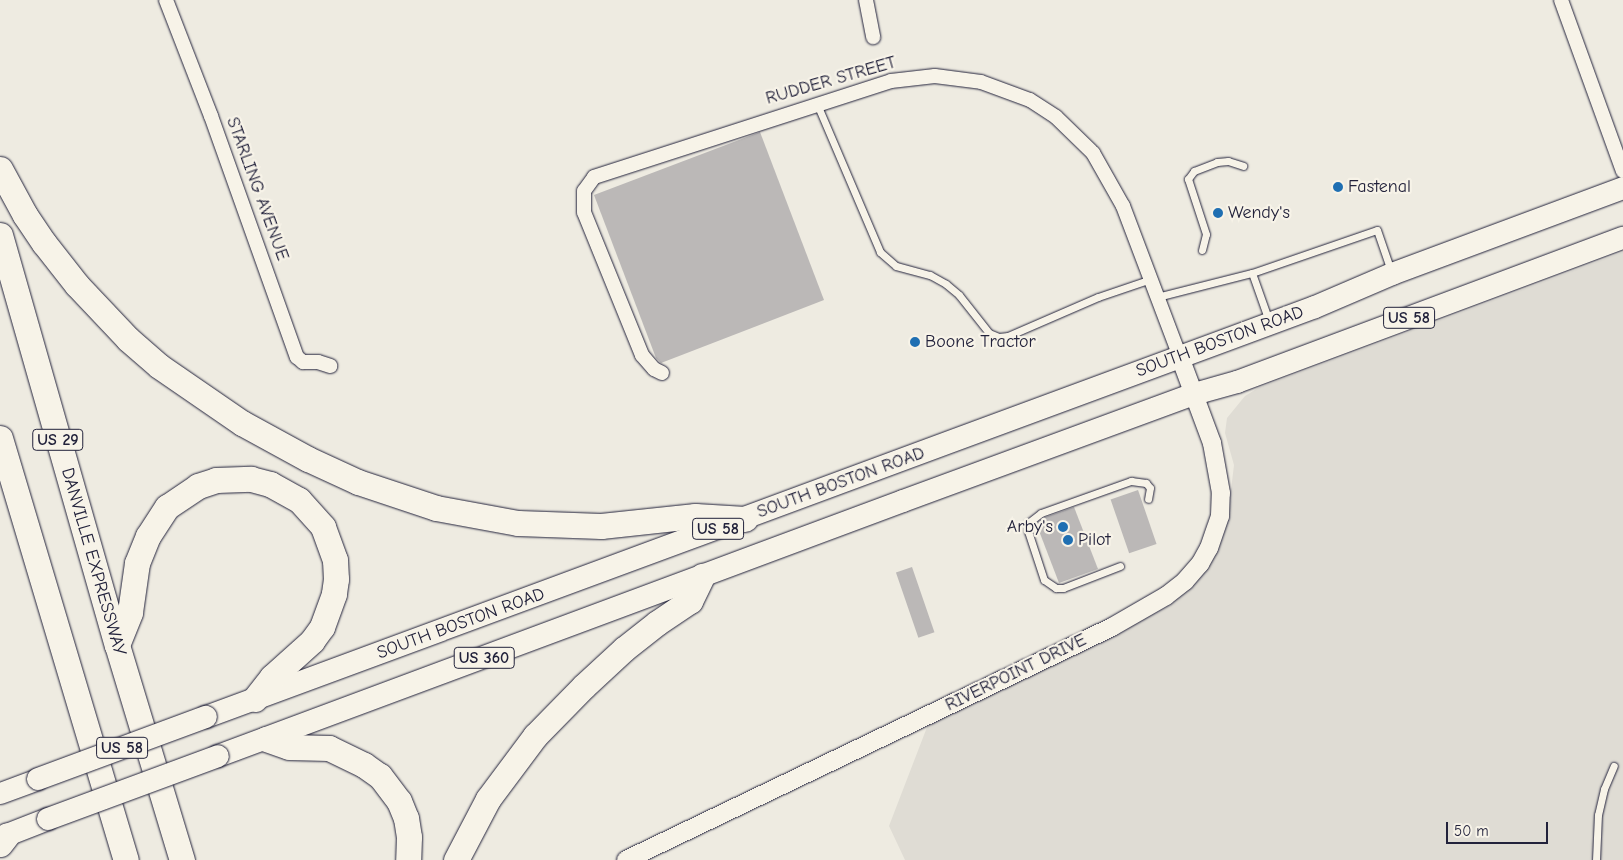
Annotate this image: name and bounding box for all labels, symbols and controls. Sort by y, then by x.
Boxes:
street label: RUDDER STREET [763,52,899,110]
street label: STARLING AVENUE [221,114,293,264]
place label: Fastenal [1348,176,1411,198]
marker: Fastenal [1332,181,1344,193]
place label: Wendy's [1228,202,1290,224]
marker: Wendy's [1212,207,1224,219]
street label: SOUTH BOSTON ROAD [1133,302,1307,382]
road number: US 58 [1383,304,1435,332]
place label: Boone Tractor [925,331,1036,353]
marker: Boone Tractor [909,336,921,348]
road number: US 29 [32,426,84,454]
street label: SOUTH BOSTON ROAD [754,443,928,523]
street label: DANVILLE EXPRESSWAY [56,465,130,659]
road number: US 58 [692,516,744,542]
place label: Arby's [1007,516,1053,538]
marker: Arby's [1057,521,1069,533]
place label: Pilot [1078,529,1111,551]
marker: Pilot [1062,534,1074,546]
street label: SOUTH BOSTON ROAD [374,584,548,664]
street label: RIVERPOINT DRIVE [942,630,1090,716]
road number: US 360 [453,644,515,671]
road number: US 58 [96,734,148,761]
scale bar [1448,812,1550,844]
text: 50 m [1454,822,1489,840]

